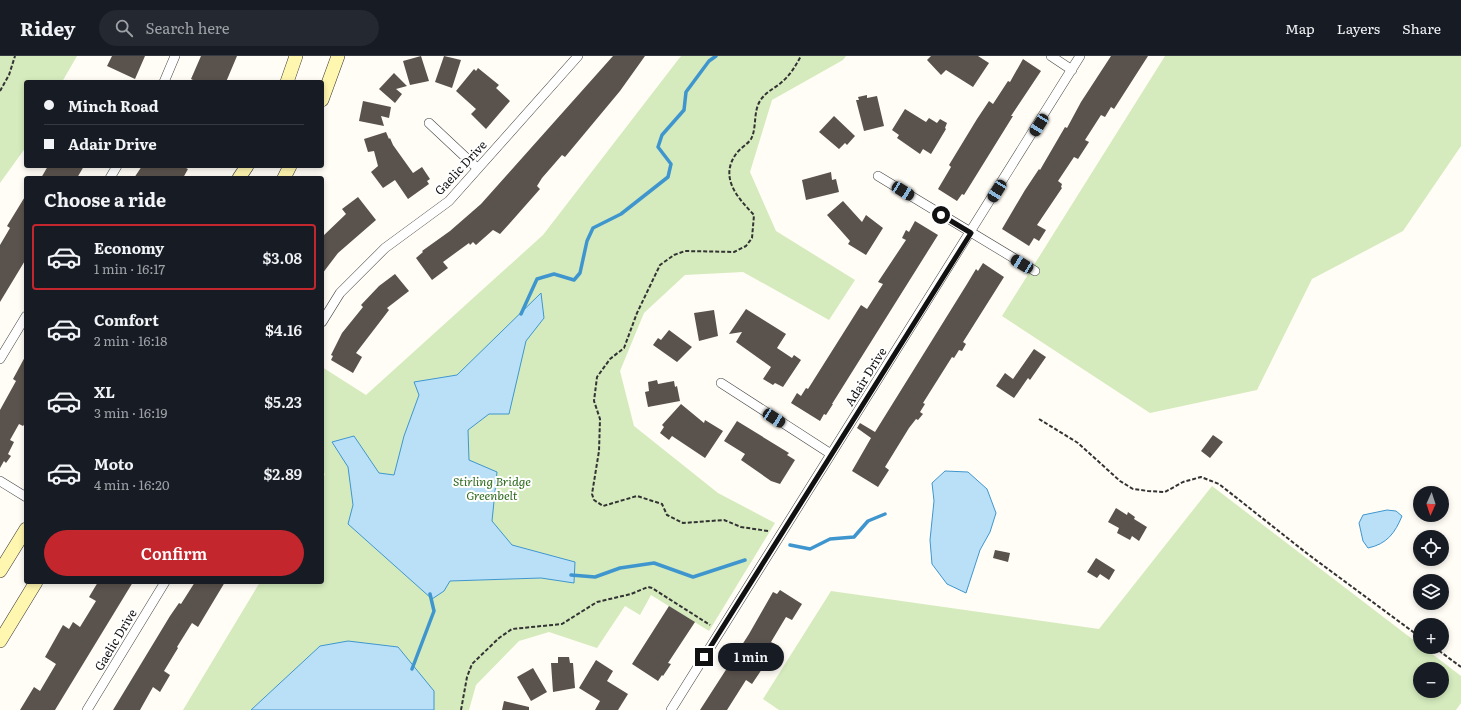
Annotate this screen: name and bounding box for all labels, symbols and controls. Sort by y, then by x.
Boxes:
search box [99,10,379,46]
text: Ridey [20,14,75,42]
text: Search here [145,16,230,39]
icon: search [113,17,135,39]
text: Map [1285,18,1315,38]
text: Layers [1337,18,1380,38]
text: Share [1402,18,1441,38]
text: Minch Road [68,94,159,117]
car [1028,112,1050,138]
text: Adair Drive [68,132,157,155]
street label: Gaelic Drive [430,136,491,199]
car [986,178,1008,204]
car [890,180,916,202]
text: Choose a ride [44,186,166,213]
route start [932,206,950,224]
text: Economy [94,236,164,259]
icon: car [46,239,82,275]
text: $3.08 [262,246,302,269]
car [1009,253,1035,275]
text: 1 min · 16:17 [94,259,165,278]
text: Comfort [94,308,159,331]
icon: car [46,311,82,347]
text: $4.16 [265,318,302,341]
text: 2 min · 16:18 [94,331,167,350]
street label: Adair Drive [840,344,890,409]
text: XL [94,380,115,403]
icon: car [46,383,82,419]
text: $5.23 [264,390,302,413]
text: 3 min · 16:19 [94,403,167,422]
car [761,406,787,430]
text: Moto [94,452,134,475]
icon: car [46,455,82,491]
text: $2.89 [264,462,302,485]
park label: Stirling Bridge Greenbelt [453,472,531,504]
text: 4 min · 16:20 [94,475,169,494]
north arrow [1413,486,1449,522]
map controls [1413,486,1449,698]
button: Confirm [44,530,304,576]
button: locate [1413,530,1449,566]
button: layers [1413,574,1449,610]
street label: Gaelic Drive [90,605,141,674]
button: + [1413,618,1449,654]
callout: 1 min [718,643,784,671]
text: 1 min [734,647,768,666]
route end [695,648,713,666]
button: − [1413,662,1449,698]

